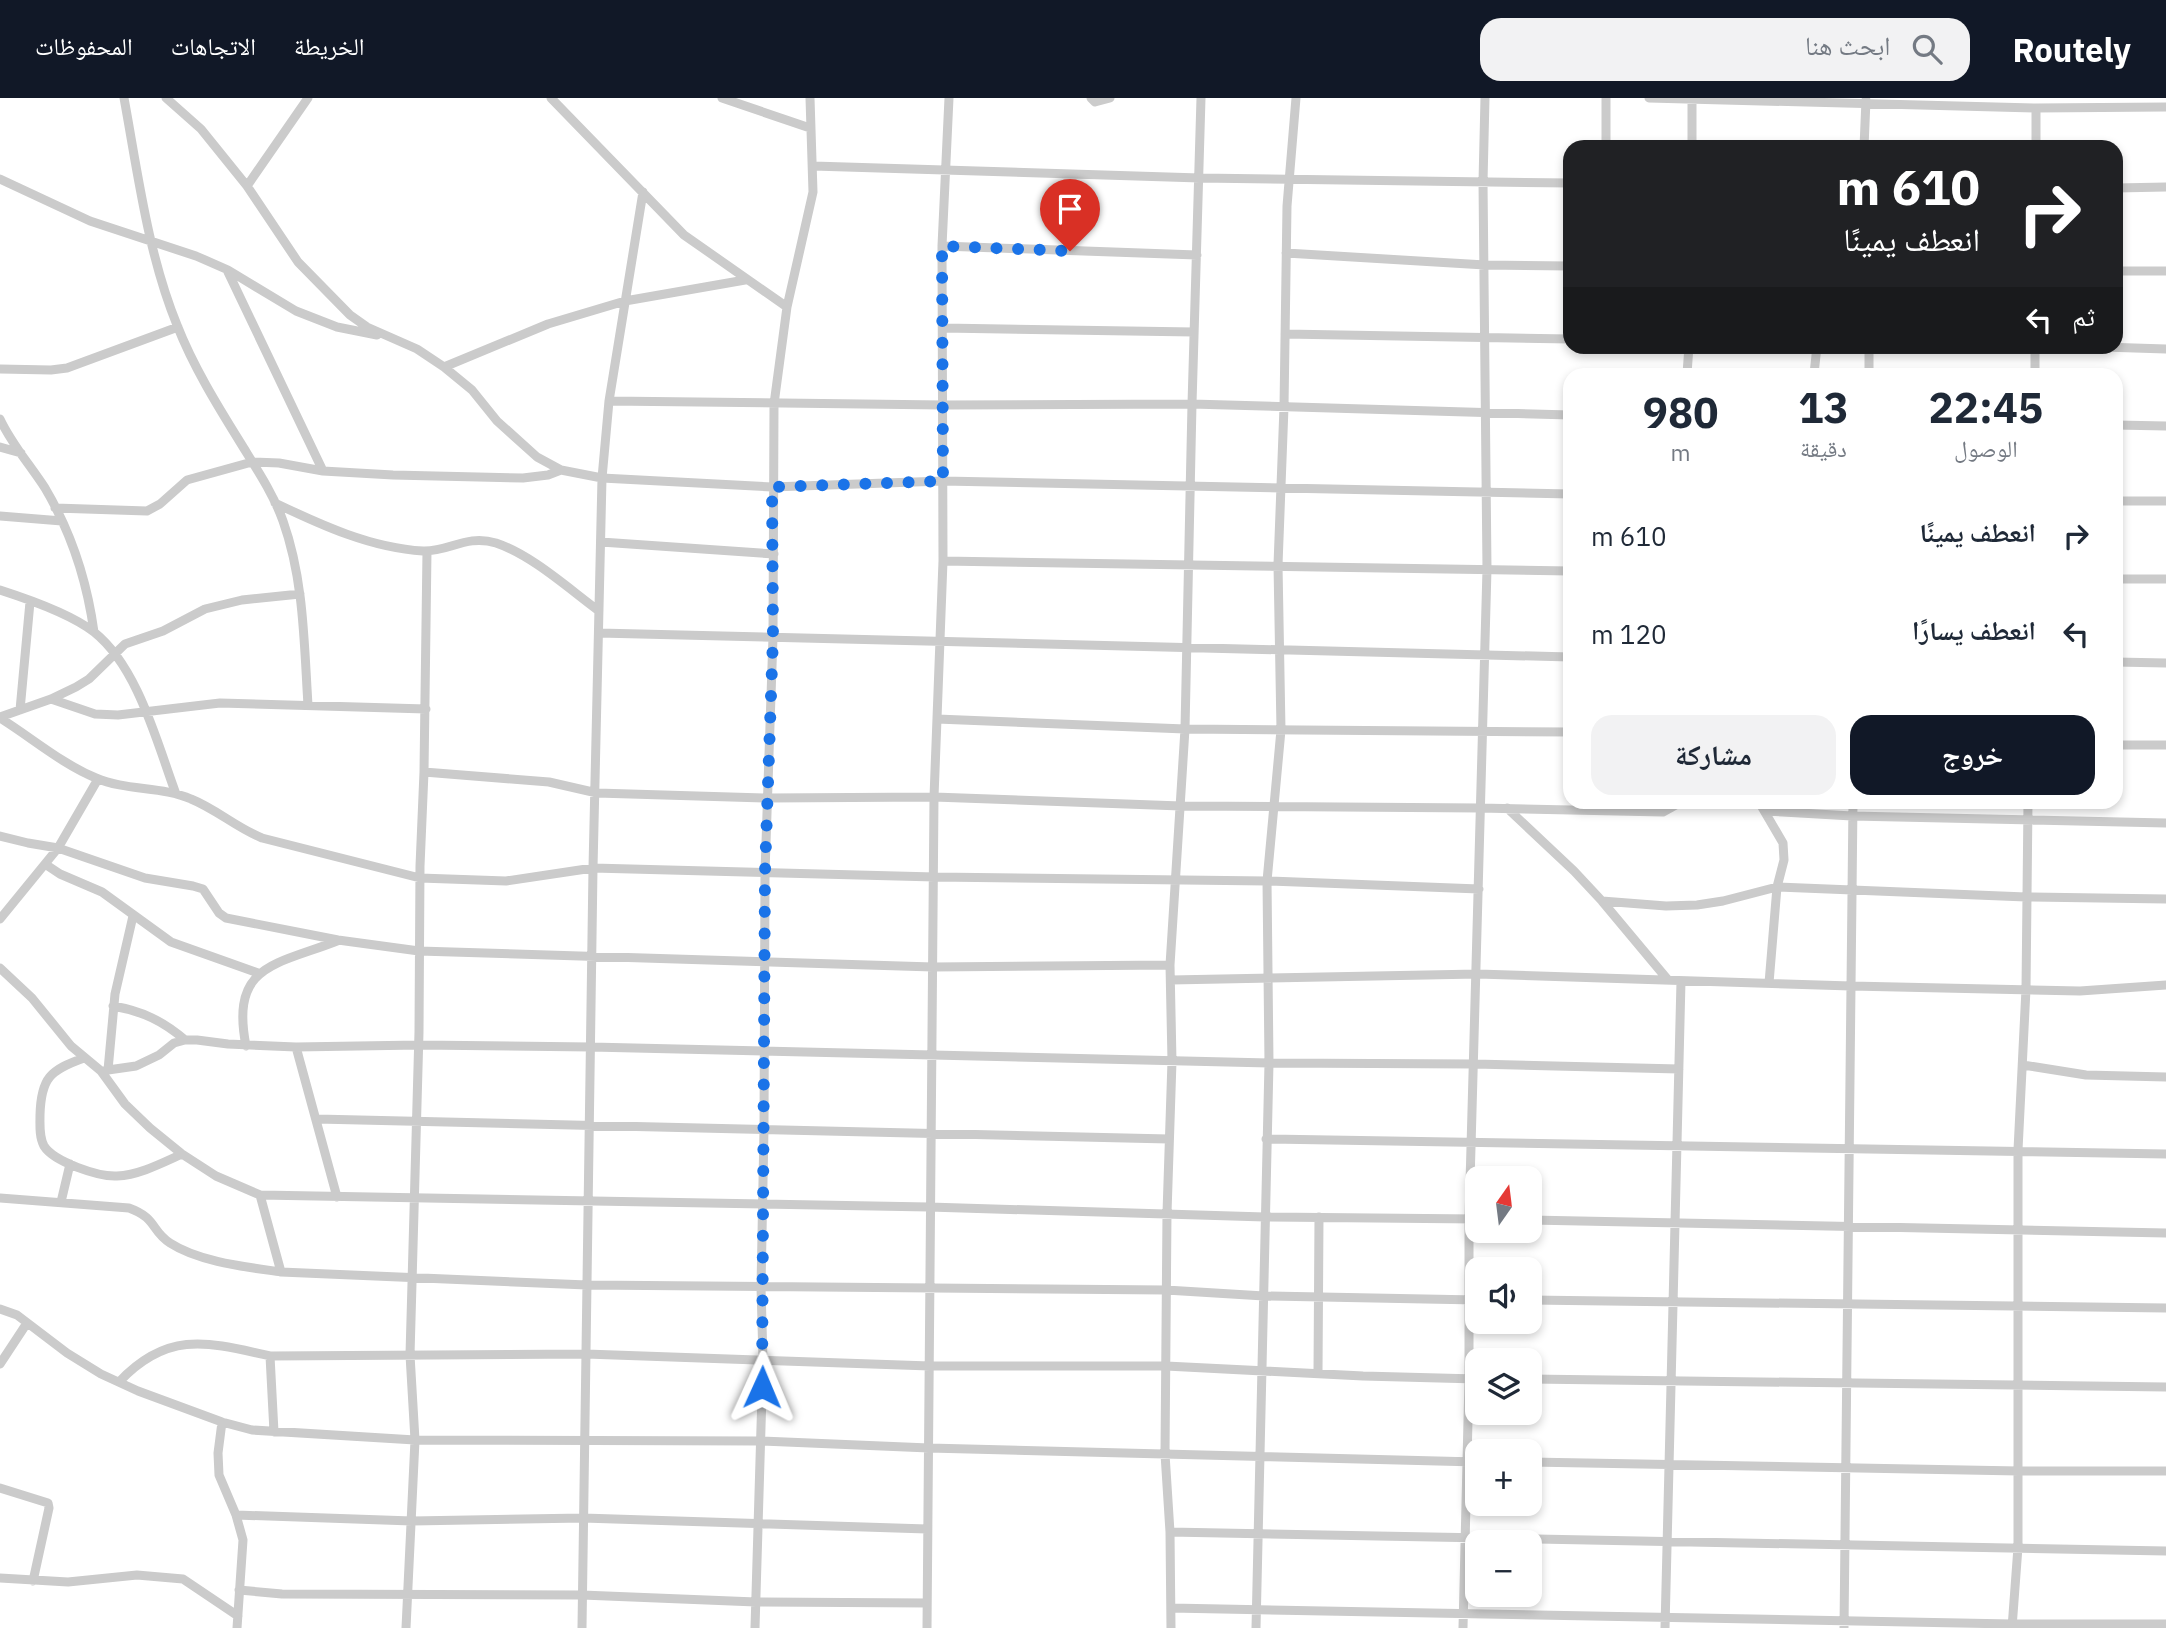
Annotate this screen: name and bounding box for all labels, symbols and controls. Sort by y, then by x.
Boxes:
search box [1480,18,1970,81]
text: ابحث هنا [1805,28,1890,62]
text: Routely [2012,28,2131,71]
text: المحفوظات [35,30,133,62]
text: الاتجاهات [171,30,256,62]
text: الخريطة [294,30,365,62]
icon: search [1908,30,1946,68]
text: 610 m [1836,155,1980,218]
icon: right [2004,168,2095,259]
pin [1040,179,1100,251]
icon: arrive [1051,190,1089,228]
text: انعطف يمينًا [1843,218,1980,260]
text: ثم [2072,299,2095,333]
icon: left [2020,301,2058,339]
text: 13 [1798,380,1849,435]
text: 22:45 [1929,380,2043,435]
text: 980 [1643,385,1718,440]
text: دقيقة [1800,433,1847,463]
text: الوصول [1954,433,2018,463]
text: m [1671,437,1691,467]
text: انعطف يمينًا [1920,515,2036,549]
icon: right [2057,517,2095,555]
text: 610 m [1591,519,1667,553]
text: انعطف يسارًا [1912,613,2036,647]
icon: left [2057,615,2095,653]
text: 120 m [1591,617,1667,651]
button: مشاركة [1591,715,1836,795]
button: خروج [1850,715,2095,795]
north arrow [1465,1166,1542,1242]
map controls [1465,1166,1542,1607]
button: sound [1465,1257,1542,1334]
button: layers [1465,1348,1542,1425]
position arrow [725,1350,799,1424]
button: + [1465,1439,1542,1516]
button: − [1465,1530,1542,1607]

